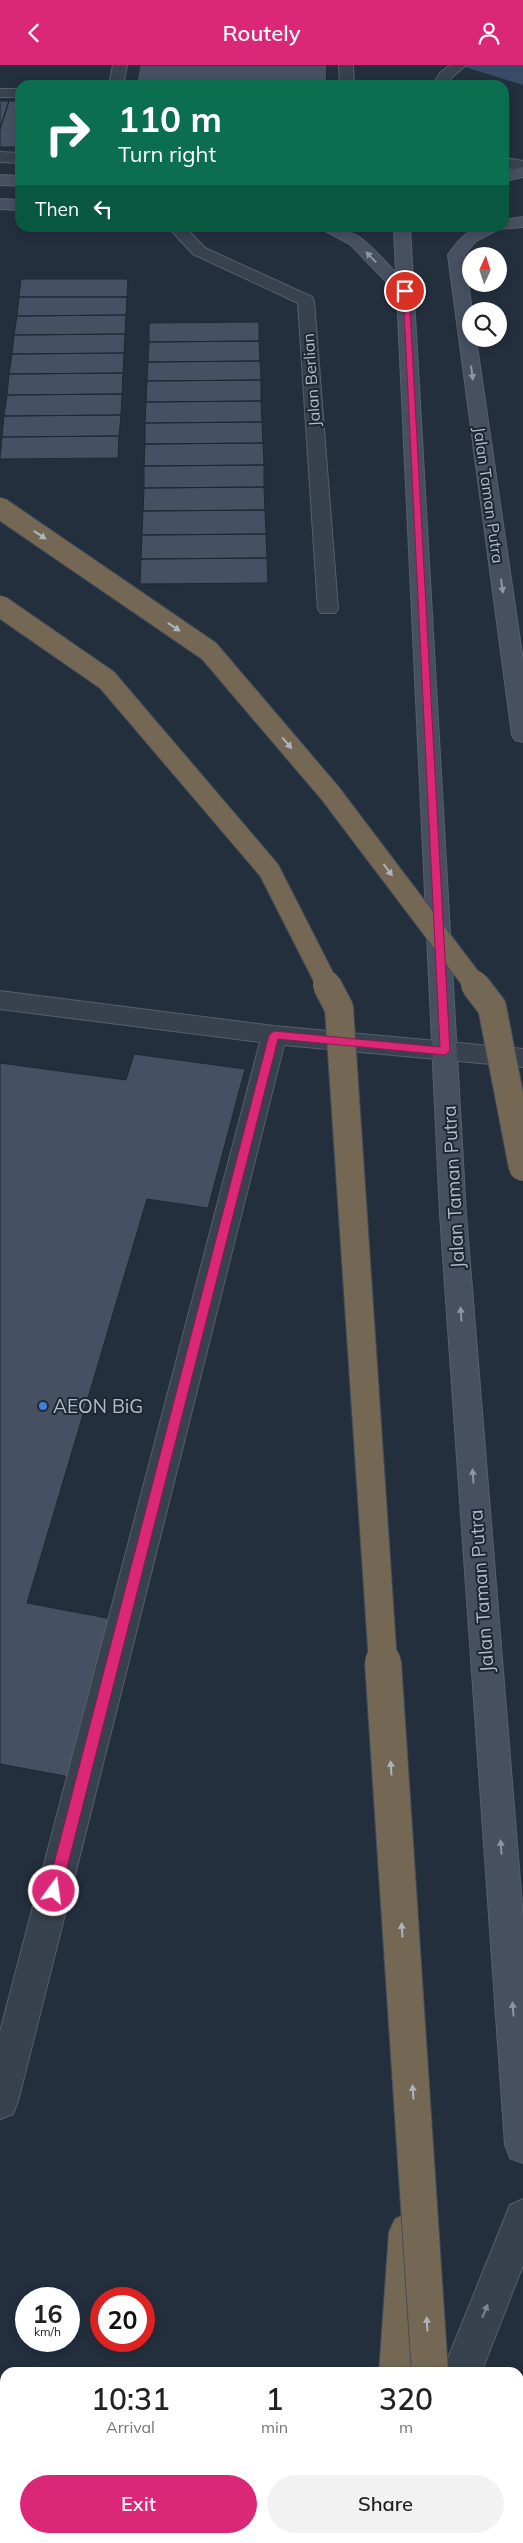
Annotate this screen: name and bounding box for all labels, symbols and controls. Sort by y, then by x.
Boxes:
icon: back [20,19,48,47]
text: Routely [223,19,300,47]
icon: person [475,19,503,47]
text: 110 m [118,97,222,141]
icon: right [35,100,100,165]
text: Turn right [118,140,216,168]
icon: left [89,195,117,223]
text: Then [35,197,79,221]
north arrow [462,247,508,293]
map controls [462,247,507,347]
one-way arrow [365,252,377,264]
pin [384,270,426,312]
icon: arrive [391,277,419,305]
button: search [462,302,507,347]
street label: Jalan Berlian [298,333,324,427]
one-way arrow [469,365,477,381]
street label: Jalan Taman Putra [470,426,508,564]
one-way arrow [33,530,47,540]
one-way arrow [498,578,506,594]
one-way arrow [167,622,181,632]
one-way arrow [281,736,293,748]
one-way arrow [383,863,394,876]
street label: Jalan Taman Putra [437,1105,469,1269]
one-way arrow [456,1305,464,1321]
place label: AEON BiG [53,1394,143,1418]
marker: AEON BiG [37,1400,49,1412]
one-way arrow [468,1468,476,1484]
street label: Jalan Taman Putra [463,1509,499,1673]
one-way arrow [386,1759,394,1775]
one-way arrow [496,1839,504,1855]
position arrow [27,1864,79,1916]
one-way arrow [397,1921,405,1937]
one-way arrow [508,2001,516,2017]
one-way arrow [408,2084,416,2100]
speed limit sign: 20 [90,2287,155,2352]
text: 16 [32,2298,63,2329]
one-way arrow [482,2304,490,2318]
one-way arrow [422,2316,430,2332]
text: km/h [34,2324,61,2339]
text: 10:31 [91,2380,170,2418]
text: 1 [266,2380,284,2418]
text: 320 [379,2380,433,2418]
text: Arrival [106,2417,155,2437]
text: min [261,2417,288,2437]
text: m [399,2417,413,2437]
button: Exit [20,2475,257,2533]
button: Share [267,2475,504,2533]

